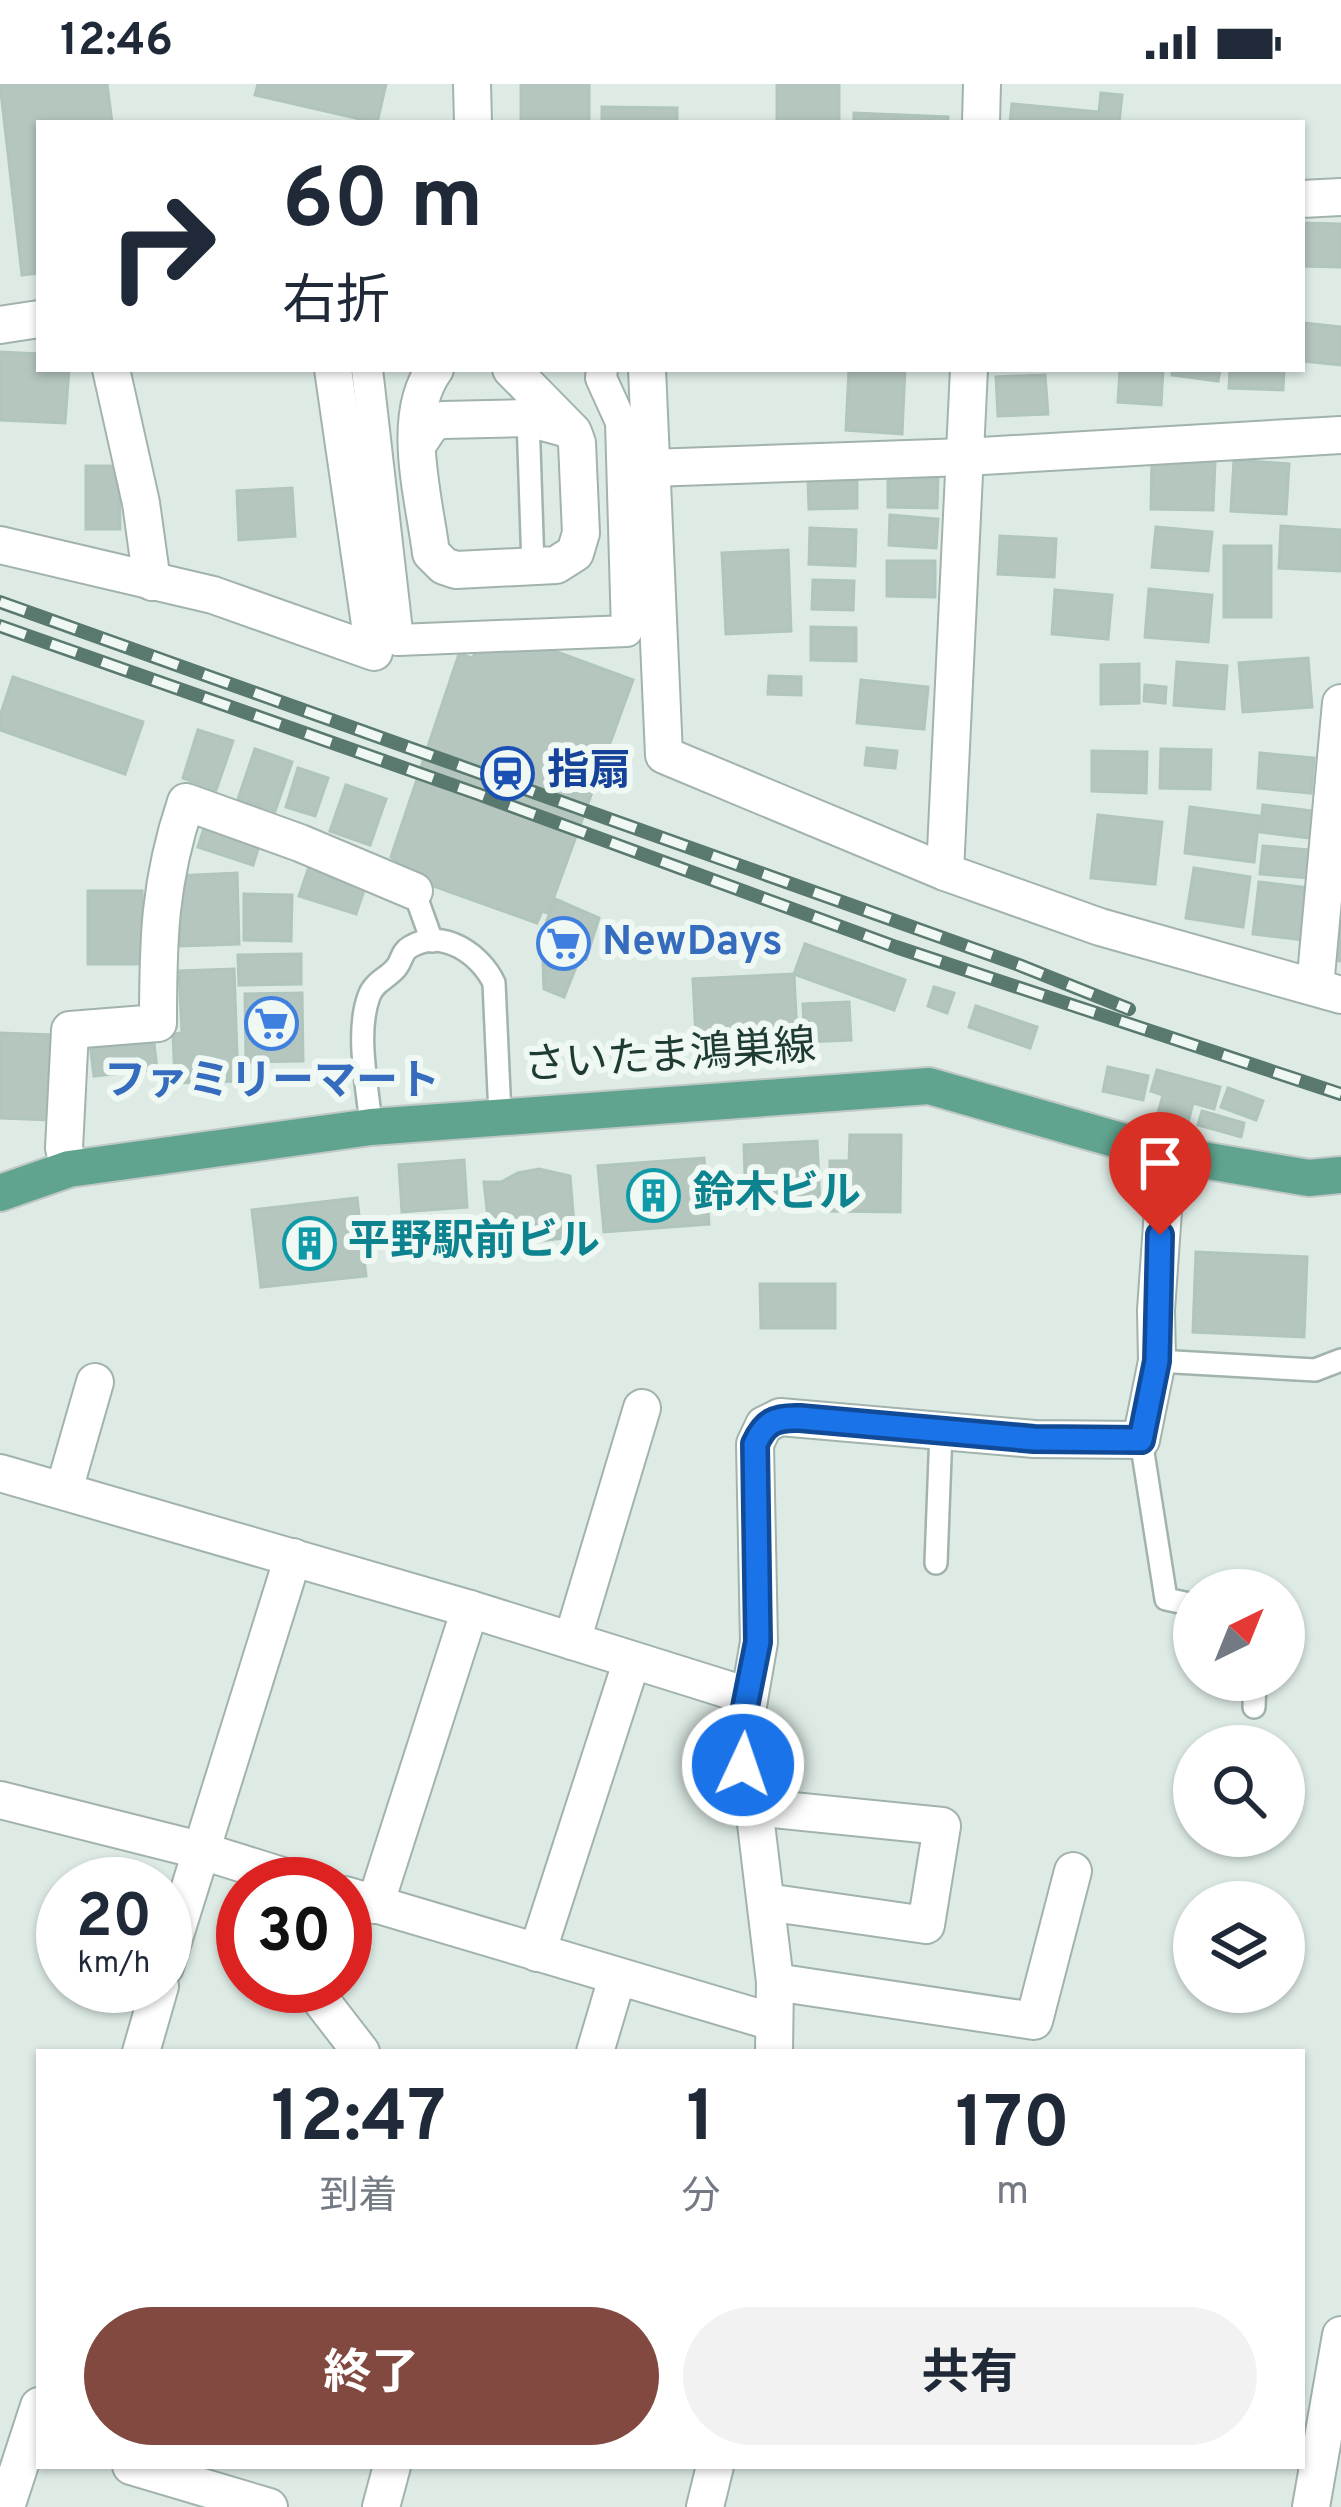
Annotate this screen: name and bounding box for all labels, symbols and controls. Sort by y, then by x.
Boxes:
text: 12:46 [60,14,173,71]
text: 60 m [282,151,483,257]
icon: right [84,168,240,324]
text: 右折 [282,270,390,339]
station icon: 指扇 [480,745,536,801]
place label: 指扇 [547,747,631,800]
supermarket icon: NewDays [535,915,591,971]
place label: NewDays [602,917,783,970]
supermarket icon: ファミリーマート [244,996,300,1052]
street label: さいたま鴻巣線 [522,1021,818,1095]
place label: ファミリーマート [104,1057,440,1110]
pin [1109,1112,1211,1235]
icon: arrive [1127,1130,1193,1196]
building icon: 鈴木ビル [626,1167,682,1223]
place label: 鈴木ビル [693,1169,861,1222]
building icon: 平野駅前ビル [281,1215,337,1271]
place label: 平野駅前ビル [348,1217,600,1270]
north arrow [1173,1569,1305,1701]
map controls [1173,1569,1305,2013]
position arrow [680,1702,806,1828]
button: search [1173,1725,1305,1857]
speed limit sign: 30 [216,1857,372,2013]
button: layers [1173,1881,1305,2013]
text: 20 [76,1882,152,1958]
text: km/h [78,1946,150,1983]
text: 12:47 [271,2075,446,2167]
text: 1 [686,2075,715,2167]
text: 170 [955,2081,1070,2173]
text: m [996,2169,1029,2218]
text: 到着 [320,2174,398,2223]
text: 分 [681,2174,720,2223]
button: 終了 [84,2307,659,2445]
button: 共有 [683,2307,1257,2445]

